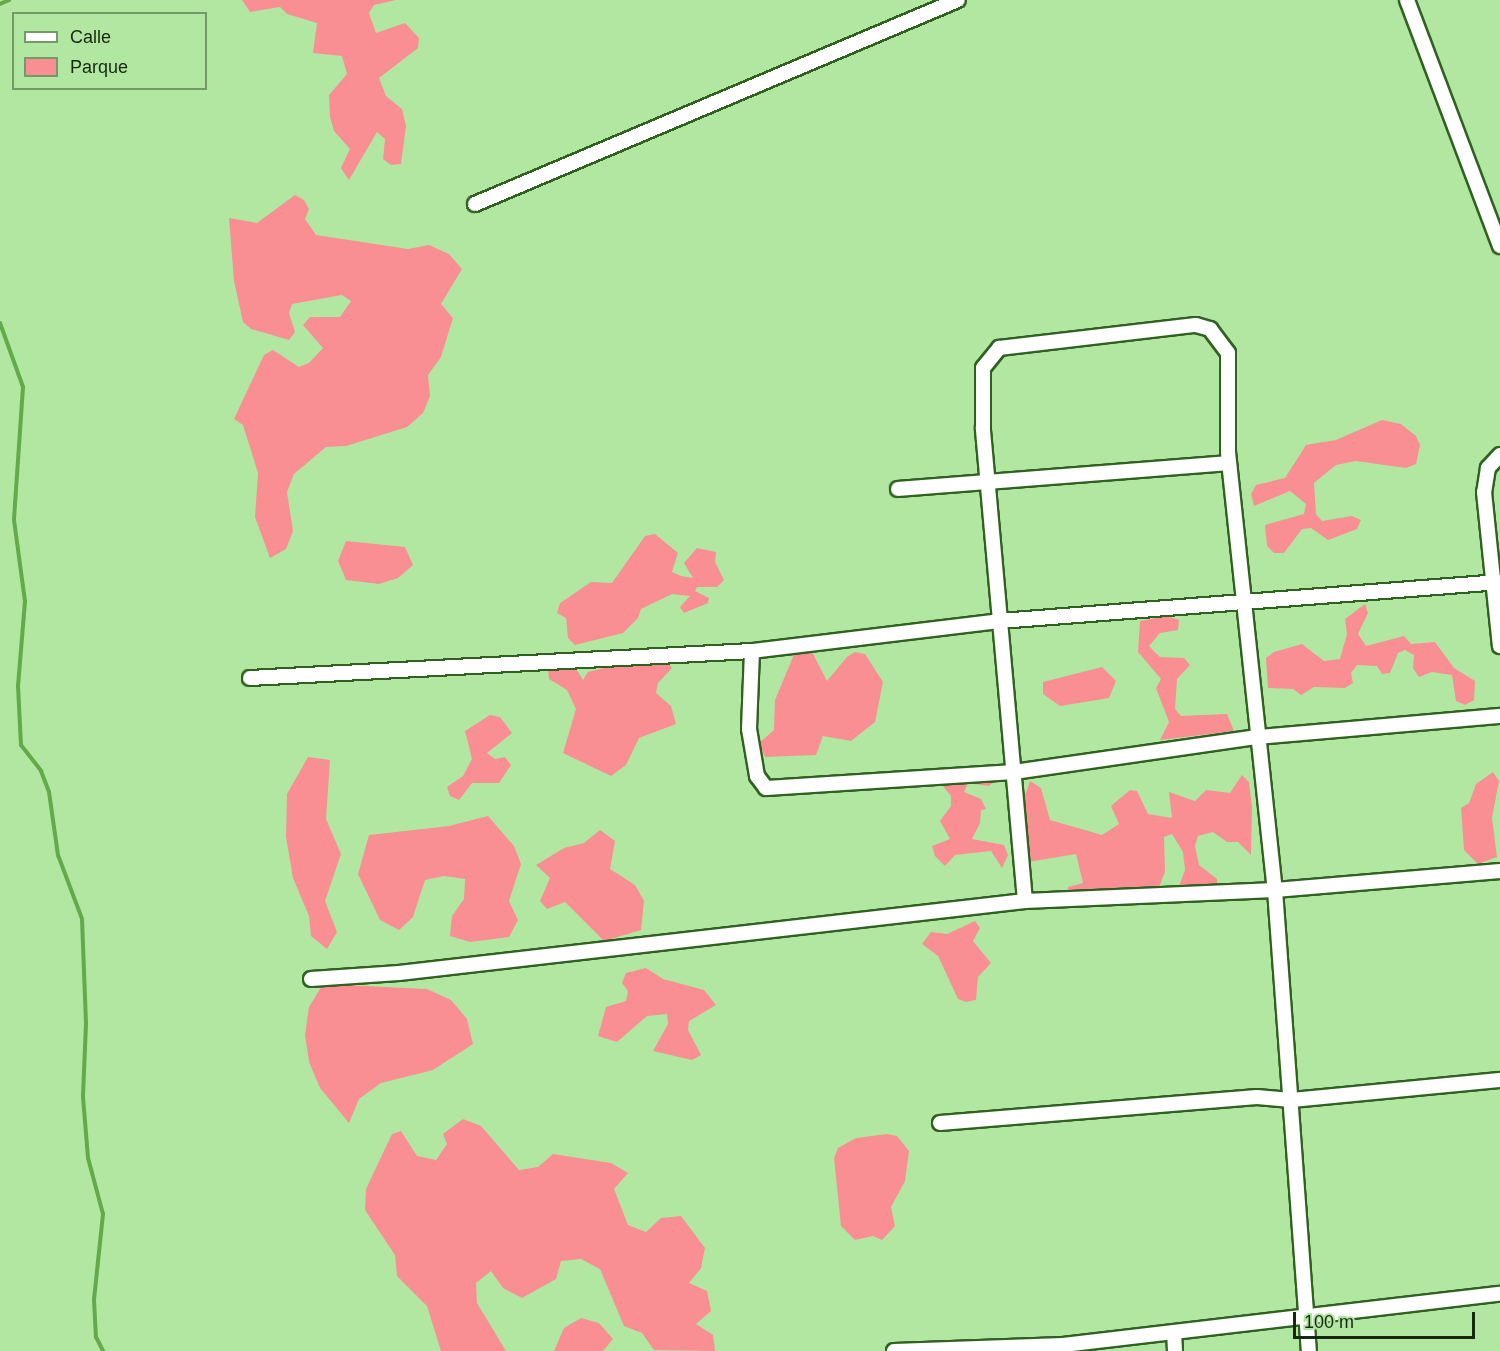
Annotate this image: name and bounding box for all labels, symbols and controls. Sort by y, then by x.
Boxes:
legend [12,12,207,90]
text: Calle [70,27,111,47]
text: Parque [70,57,128,77]
scale bar [1296,1300,1478,1338]
text: 100 m [1304,1312,1354,1332]

